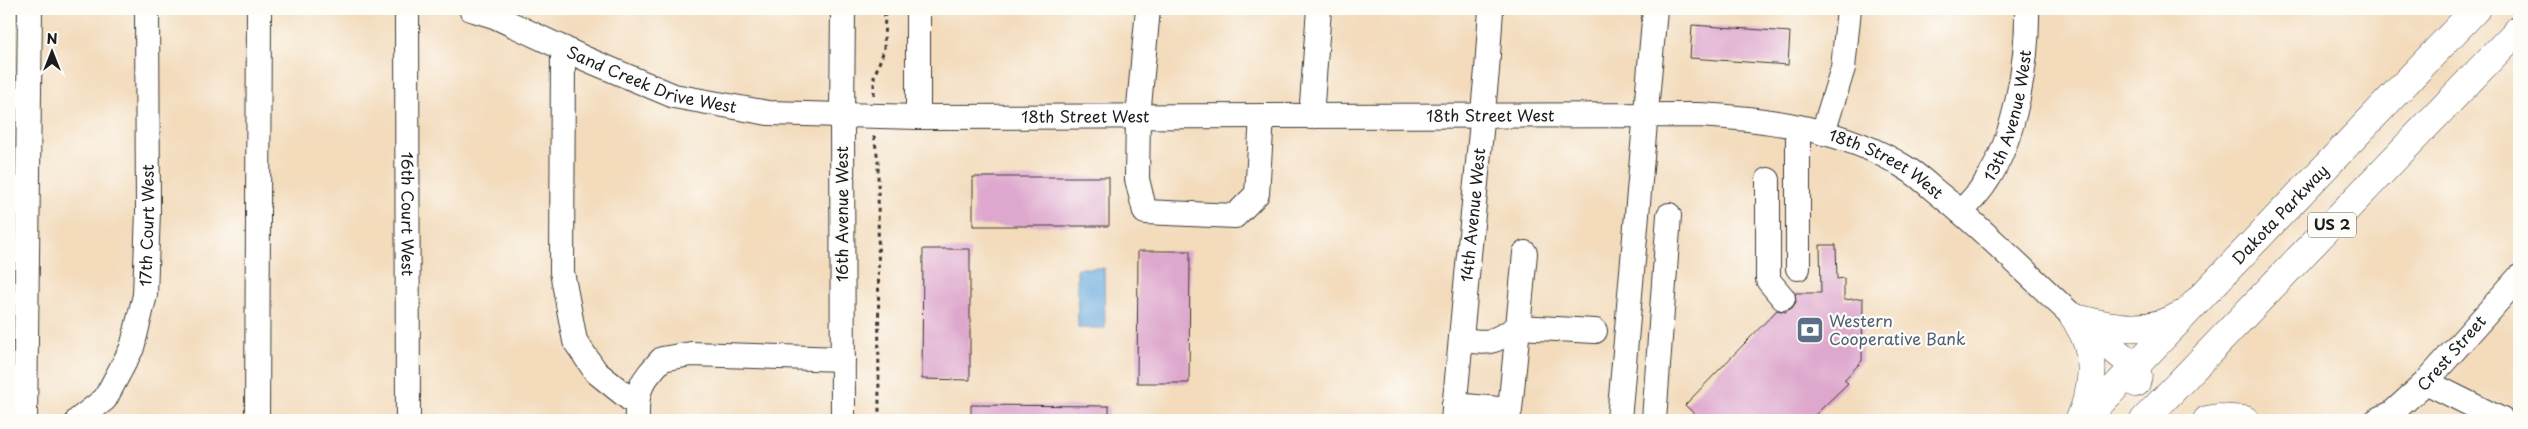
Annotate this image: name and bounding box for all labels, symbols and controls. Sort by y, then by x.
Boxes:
north arrow [28,28,78,78]
text: N [46,28,58,49]
street label: Sand Creek Drive West [563,39,739,118]
street label: 13th Avenue West [1977,49,2036,185]
street label: 18th Street West [1426,102,1555,127]
street label: 18th Street West [1021,103,1150,128]
street label: 18th Street West [1826,122,1949,204]
street label: 16th Avenue West [829,146,853,282]
street label: 14th Avenue West [1453,147,1490,283]
street label: 16th Court West [396,152,421,276]
street label: Dakota Parkway [2226,158,2333,269]
street label: 17th Court West [132,164,159,287]
road number: US 2 [2308,212,2356,238]
place label: Western Cooperative Bank [1829,308,1966,350]
street label: Crest Street [2411,309,2491,396]
bank icon: Western Cooperative Bank [1795,315,1825,345]

